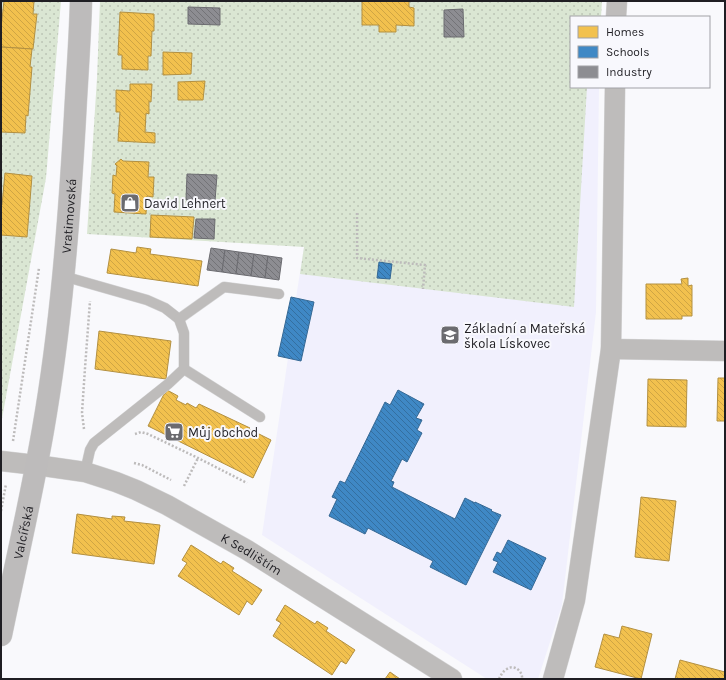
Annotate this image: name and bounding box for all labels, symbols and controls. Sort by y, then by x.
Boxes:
legend [570,16,710,88]
text: Homes [606,25,644,39]
text: Schools [606,45,649,59]
text: Industry [606,65,652,79]
street label: Vratimovská [58,178,79,254]
shop icon: David Lehnert [119,192,141,214]
place label: David Lehnert [144,196,226,211]
place label: Základní a Mateřská škola Lískovec [464,321,585,351]
school or university icon: Základní a Mateřská škola Lískovec [439,324,461,346]
supermarket icon: Můj obchod [163,421,185,443]
place label: Můj obchod [188,425,258,440]
street label: Valcířská [10,504,36,561]
street label: K Sedlištím [218,530,285,578]

